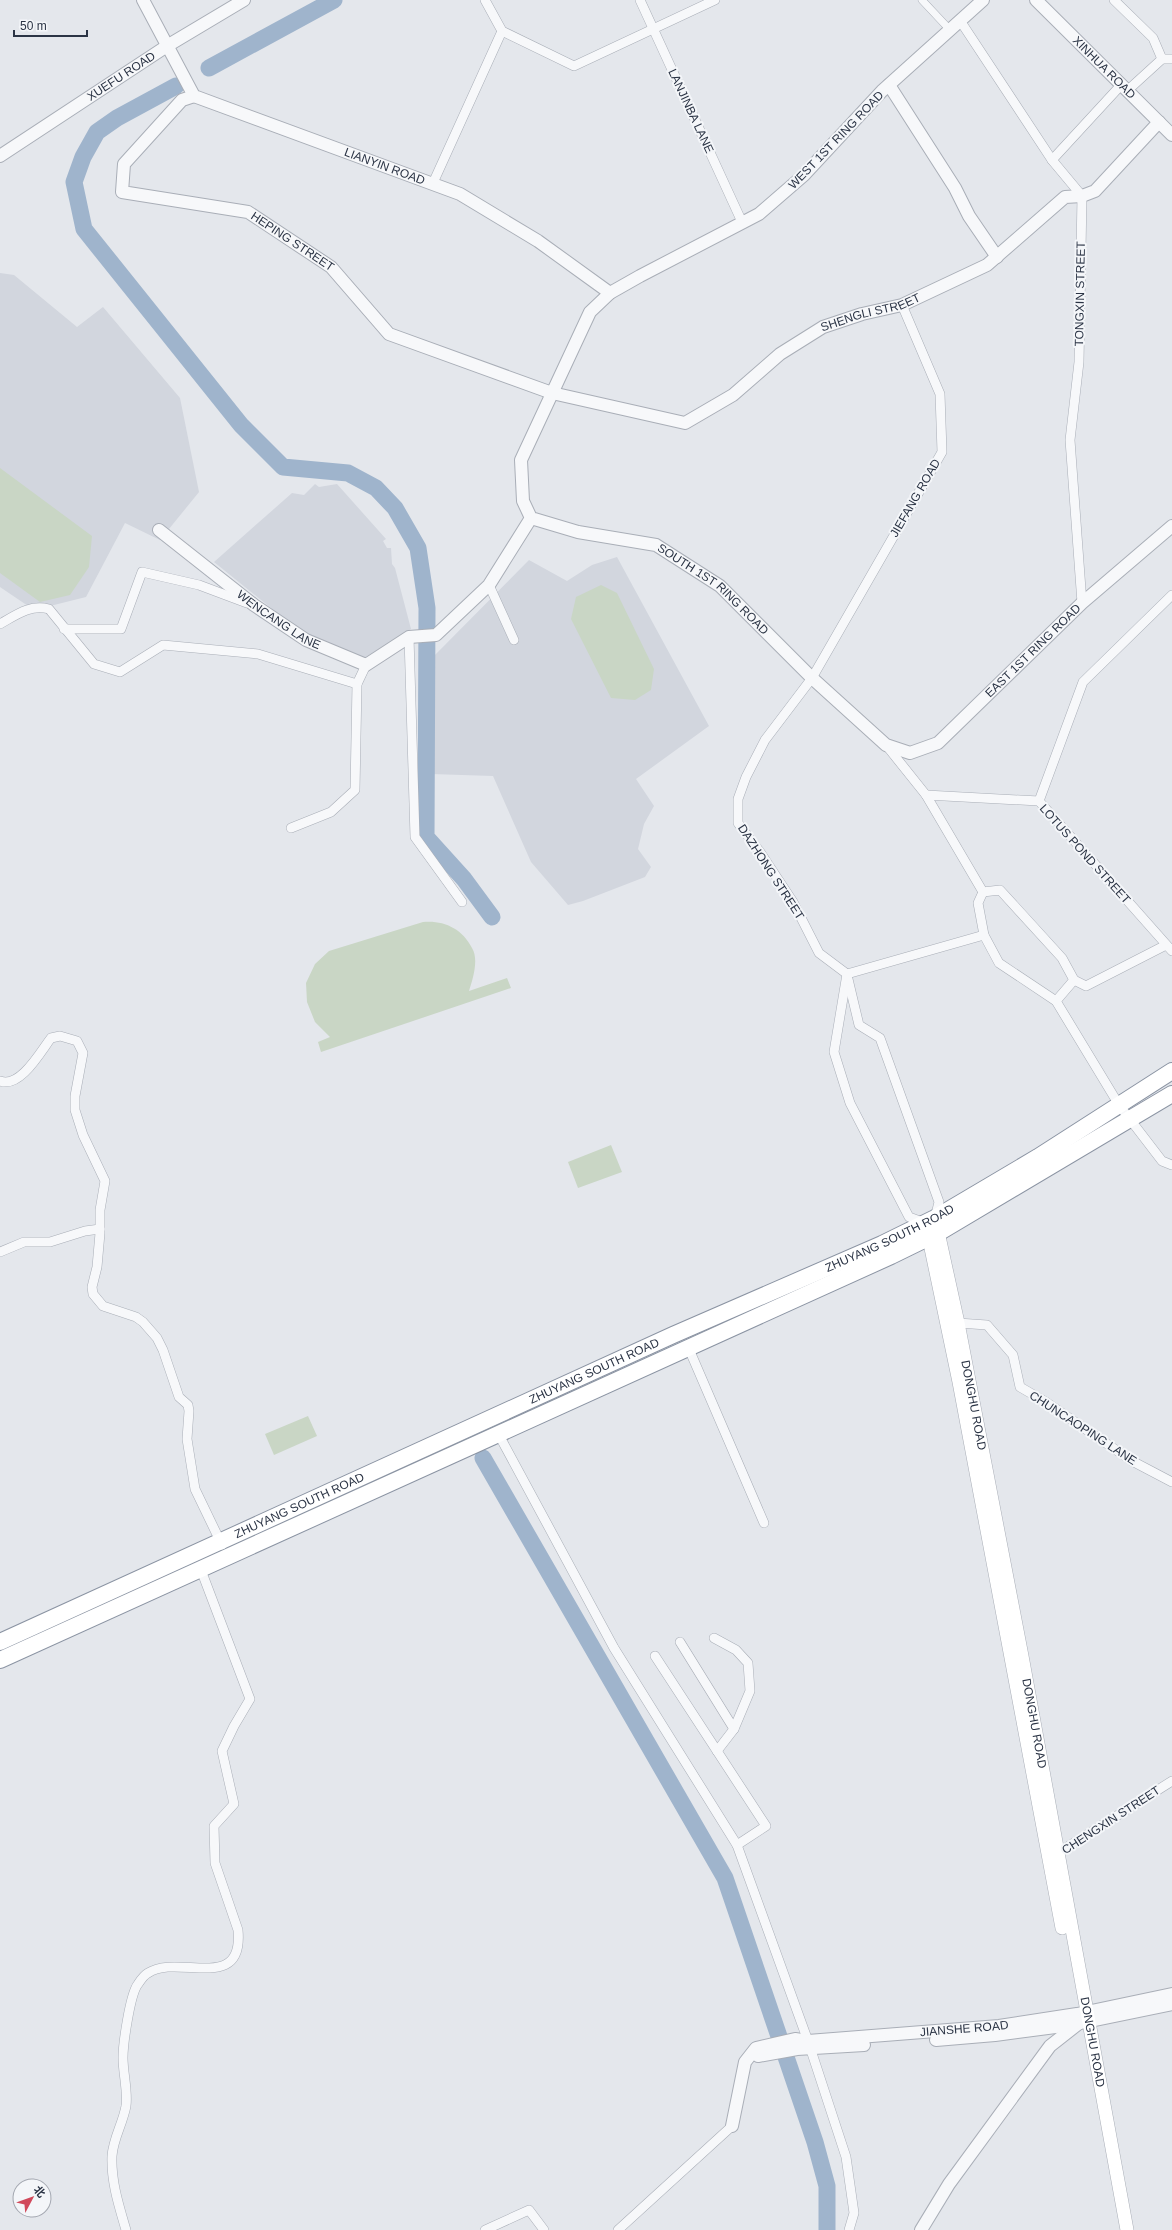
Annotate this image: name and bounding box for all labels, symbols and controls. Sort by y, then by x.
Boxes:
scale bar [14,12,87,38]
text: 50 m [20,19,47,33]
street label: XINHUA ROAD [1070,34,1139,102]
street label: XUEFU ROAD [84,49,158,104]
street label: LANJINBA LANE [665,67,717,155]
street label: WEST 1ST RING ROAD [785,88,887,192]
street label: LIANYIN ROAD [343,145,427,188]
street label: HEPING STREET [248,209,337,274]
street label: TONGXIN STREET [1072,241,1088,347]
street label: SHENGLI STREET [819,290,923,334]
street label: JIEFANG ROAD [887,456,943,540]
street label: SOUTH 1ST RING ROAD [655,541,772,638]
street label: WENCANG LANE [234,587,323,652]
street label: EAST 1ST RING ROAD [982,601,1084,700]
street label: LOTUS POND STREET [1037,801,1134,907]
street label: DAZHONG STREET [735,822,807,923]
street label: ZHUYANG SOUTH ROAD [823,1201,957,1275]
street label: ZHUYANG SOUTH ROAD [527,1335,662,1407]
street label: DONGHU ROAD [958,1359,989,1452]
street label: CHUNCAOPING LANE [1027,1388,1139,1468]
street label: ZHUYANG SOUTH ROAD [232,1470,367,1541]
street label: DONGHU ROAD [1019,1677,1049,1770]
street label: CHENGXIN STREET [1059,1783,1163,1857]
street label: DONGHU ROAD [1078,1996,1108,2089]
street label: JIANSHE ROAD [919,2018,1010,2039]
north arrow [12,2178,52,2218]
text: 北 [31,2183,48,2200]

